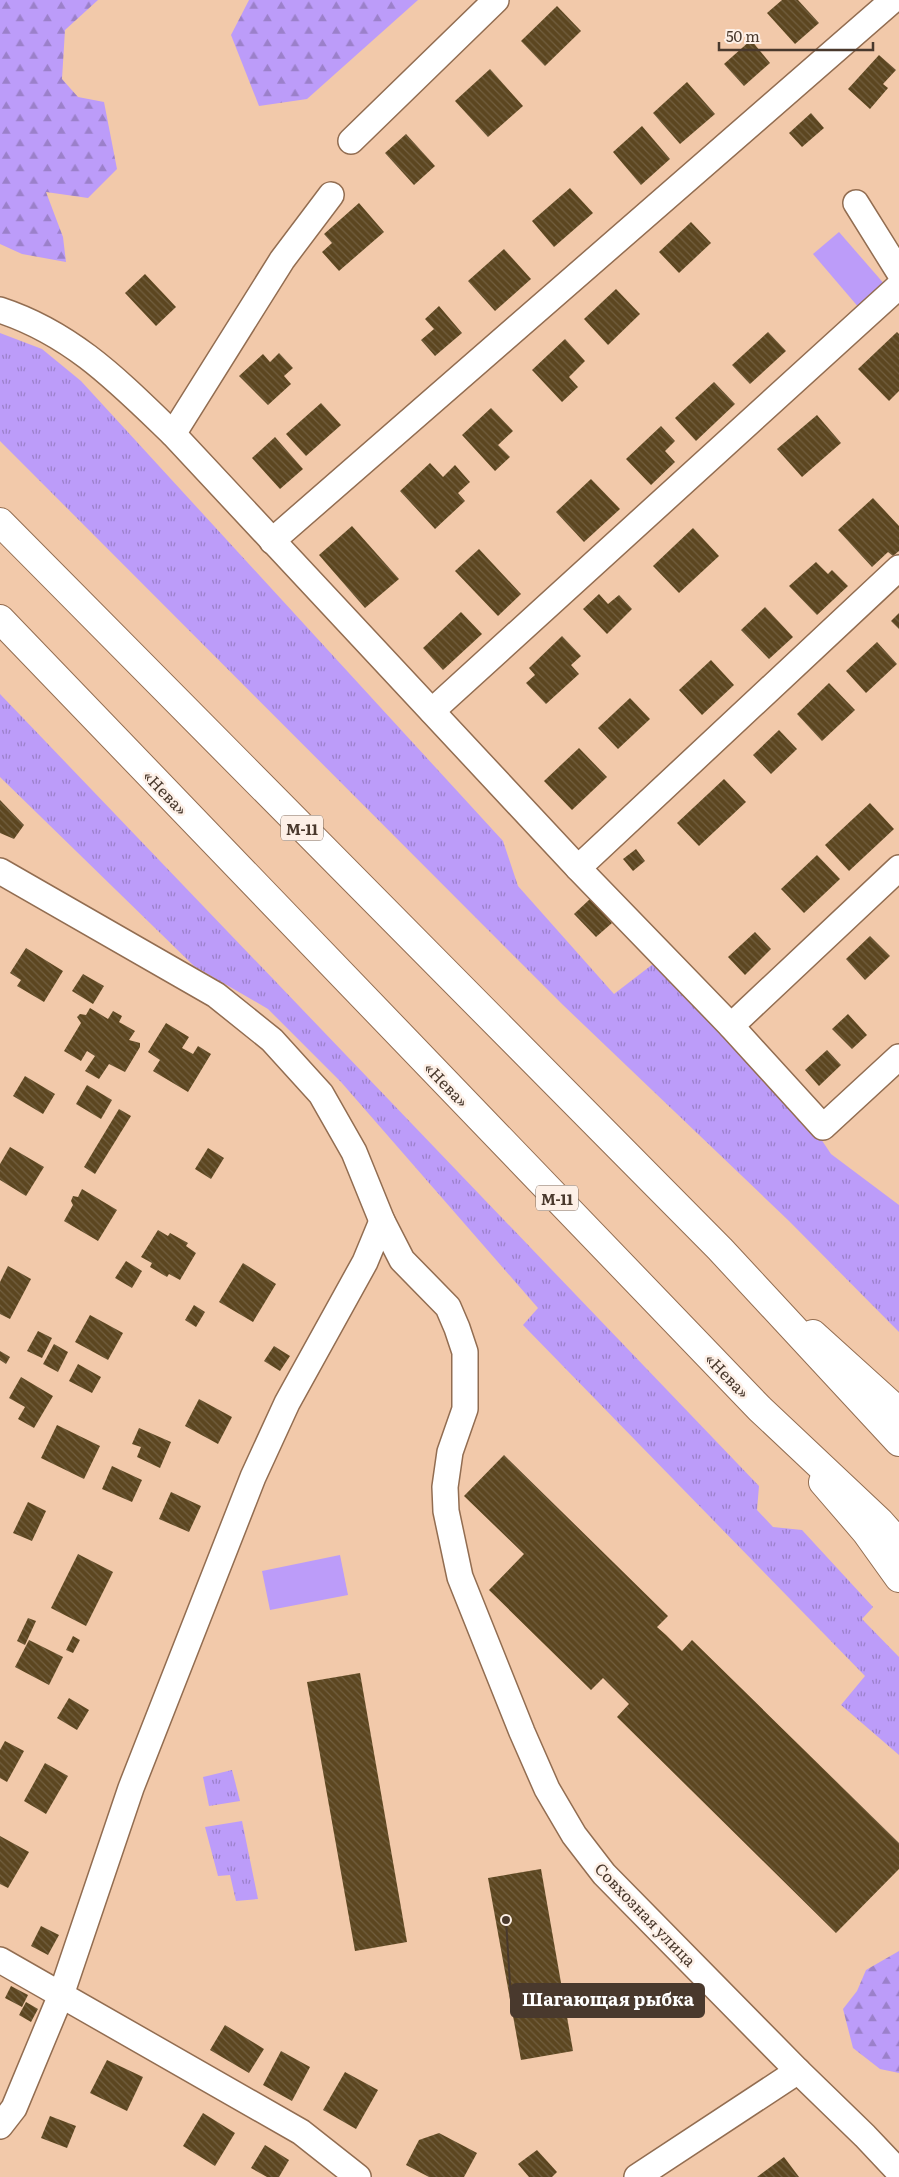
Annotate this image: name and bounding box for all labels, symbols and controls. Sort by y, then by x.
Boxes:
scale bar [719,20,873,52]
text: 50 m [726,24,760,47]
street label: «Нева» [138,764,194,820]
road number: М-11 [281,816,323,840]
street label: «Нева» [419,1056,475,1112]
road number: М-11 [536,1186,578,1210]
street label: «Нева» [700,1347,756,1403]
street label: Совхозная улица [590,1856,702,1972]
callout: Шагающая рыбка [511,1984,704,2017]
text: Шагающая рыбка [522,1985,695,2012]

